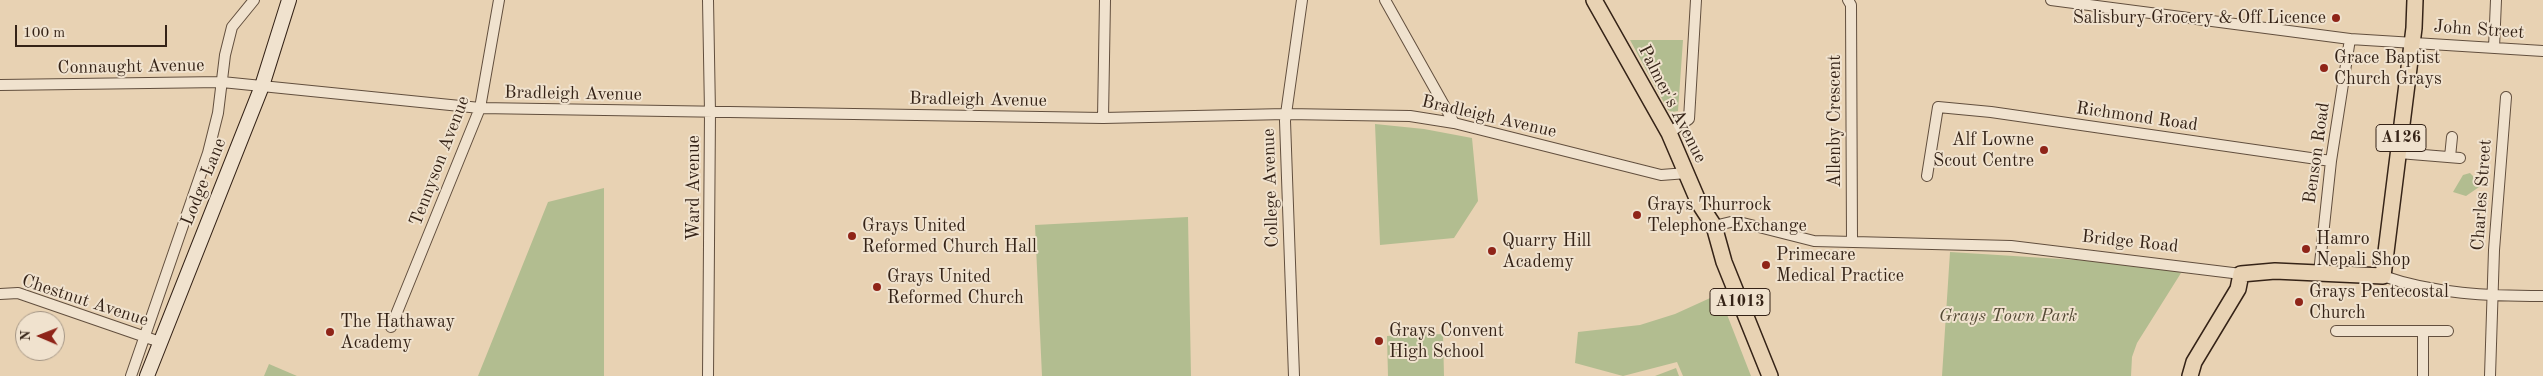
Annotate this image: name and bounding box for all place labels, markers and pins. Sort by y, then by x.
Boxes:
place label: Salisbury Grocery & Off Licence [2073,7,2326,29]
marker: Salisbury Grocery & Off Licence [2330,12,2342,24]
place label: Grace Baptist Church Grays [2334,47,2442,90]
marker: Grace Baptist Church Grays [2318,62,2330,74]
place label: Alf Lowne Scout Centre [1933,129,2034,172]
marker: Alf Lowne Scout Centre [2038,144,2050,156]
place label: Grays Thurrock Telephone Exchange [1647,194,1807,236]
marker: Grays Thurrock Telephone Exchange [1631,209,1643,221]
place label: Grays United Reformed Church Hall [862,215,1037,258]
place label: Hamro Nepali Shop [2316,228,2410,270]
marker: Grays United Reformed Church Hall [846,230,858,242]
place label: Quarry Hill Academy [1502,230,1591,272]
marker: Hamro Nepali Shop [2300,243,2312,255]
place label: Primecare Medical Practice [1776,244,1904,286]
marker: Quarry Hill Academy [1486,245,1498,257]
marker: Primecare Medical Practice [1760,259,1772,271]
place label: Grays United Reformed Church [887,266,1024,308]
marker: Grays United Reformed Church [871,281,883,293]
place label: Grays Pentecostal Church [2309,281,2449,324]
marker: Grays Pentecostal Church [2293,296,2305,308]
place label: The Hathaway Academy [340,311,455,354]
place label: Grays Convent High School [1389,320,1504,362]
marker: The Hathaway Academy [324,326,336,338]
marker: Grays Convent High School [1373,335,1385,347]

